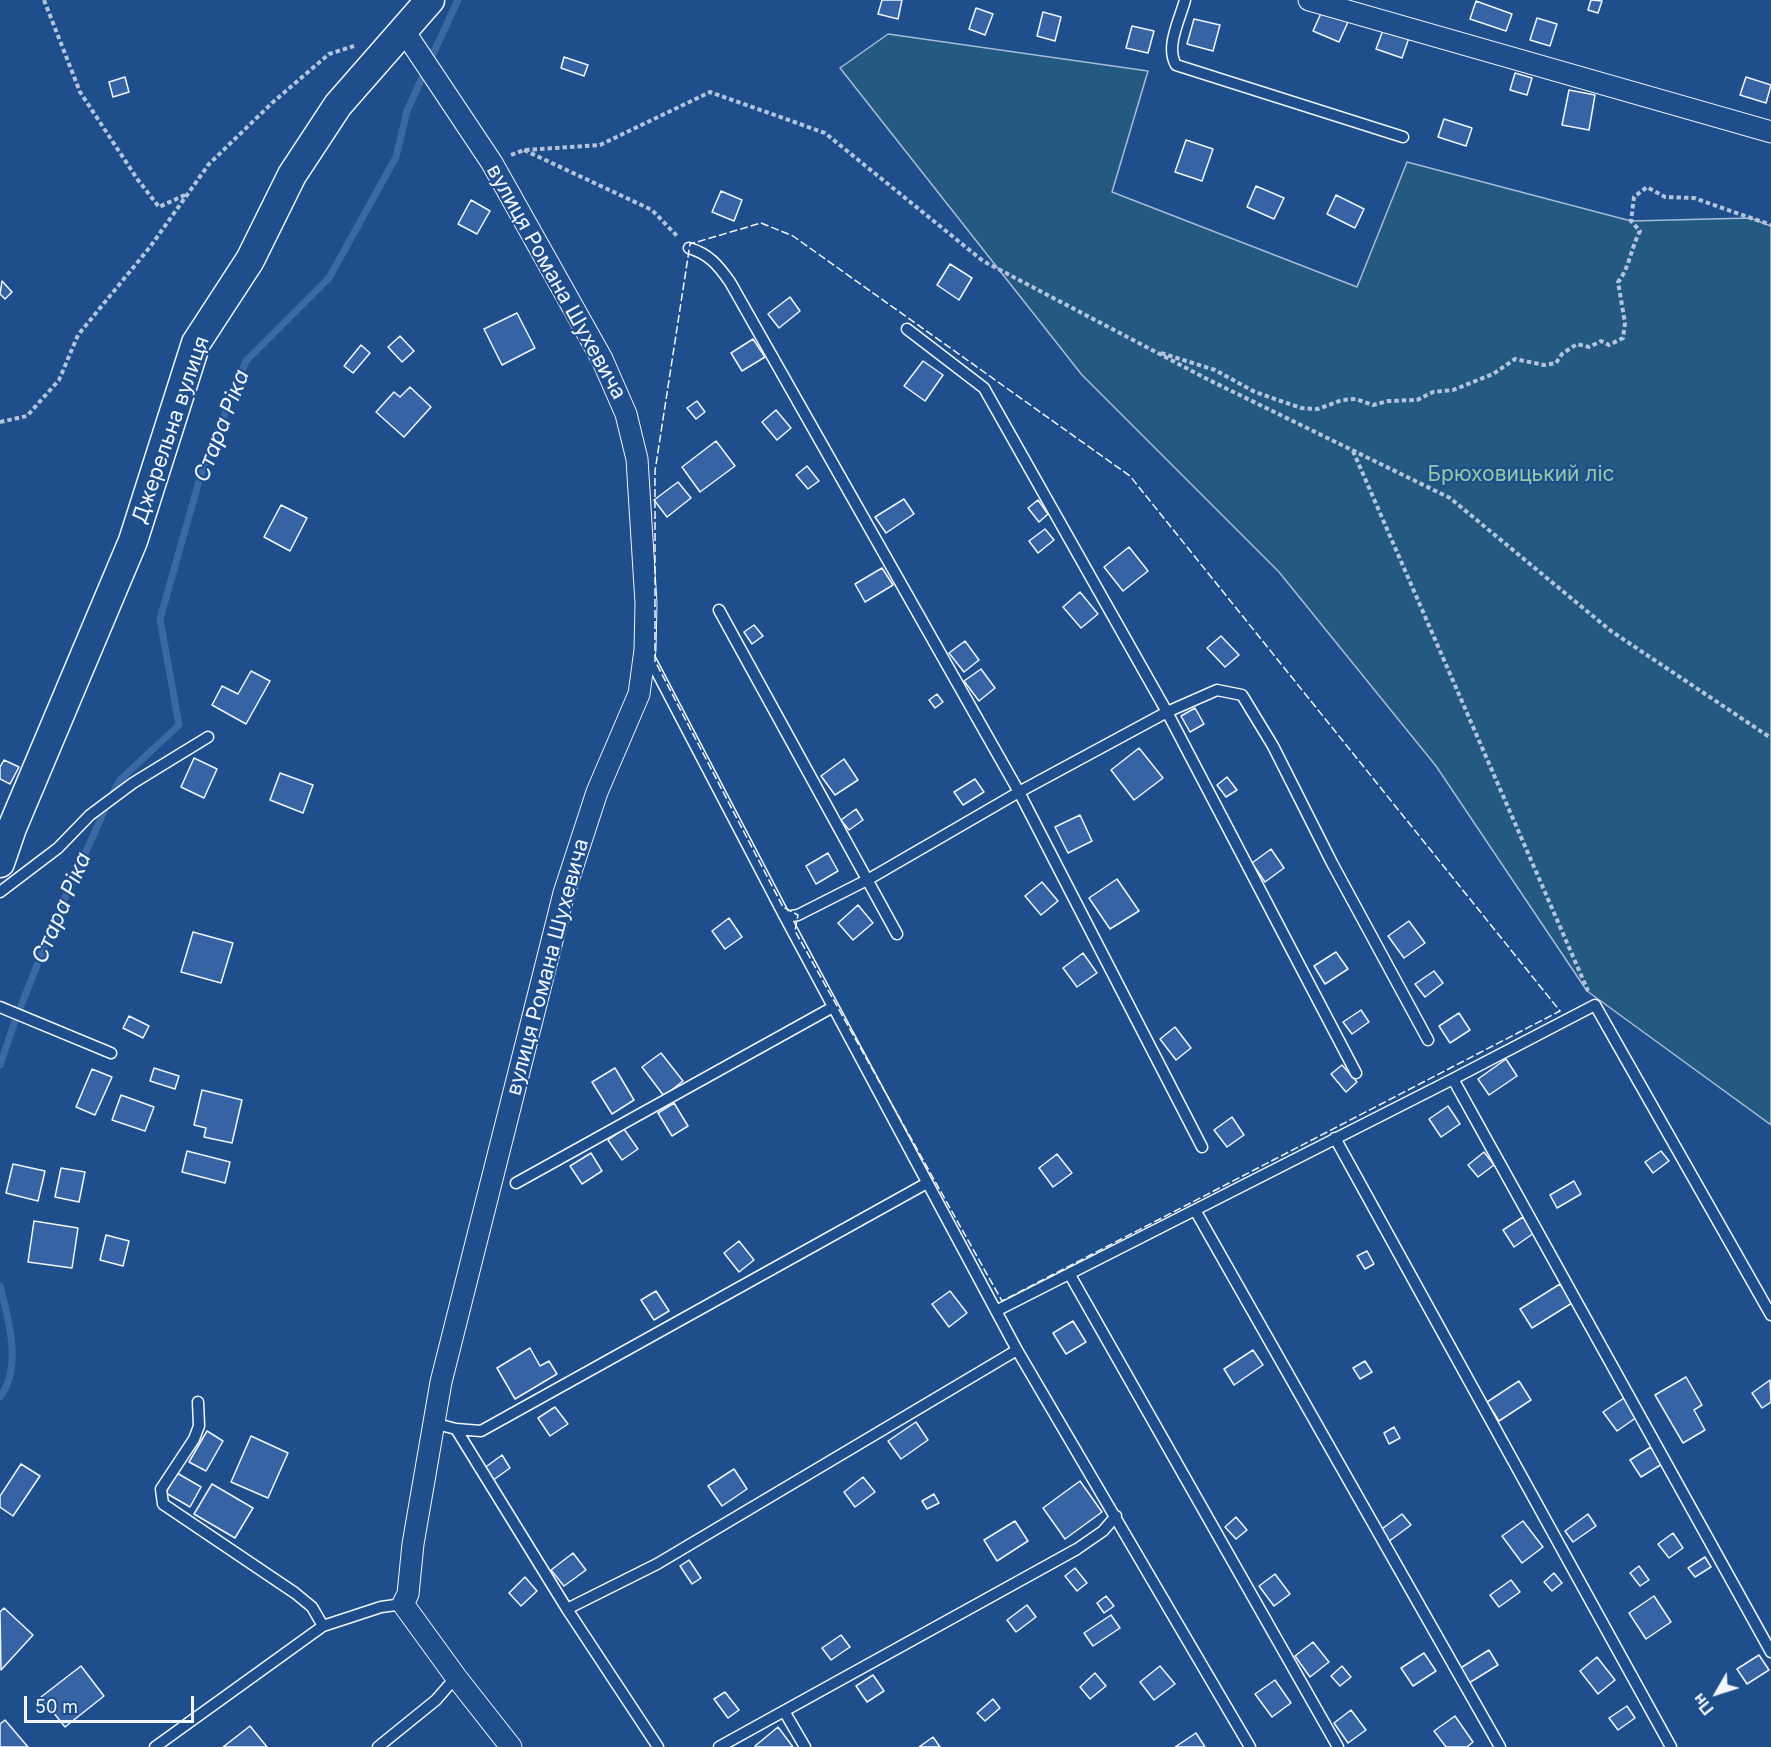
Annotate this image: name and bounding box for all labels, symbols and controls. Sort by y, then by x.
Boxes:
street label: вулиця Романа Шухевича [481,160,631,404]
street label: Джерельна вулиця [127,333,215,527]
water label: Стара Ріка [189,366,255,486]
park label: Брюховицький ліс [1427,462,1615,488]
street label: вулиця Романа Шухевича [502,836,594,1098]
water label: Стара Ріка [27,849,97,967]
north arrow [1687,1663,1747,1723]
scale bar [27,1684,196,1722]
text: Пн [1688,1690,1718,1719]
text: 50 m [35,1696,78,1717]

